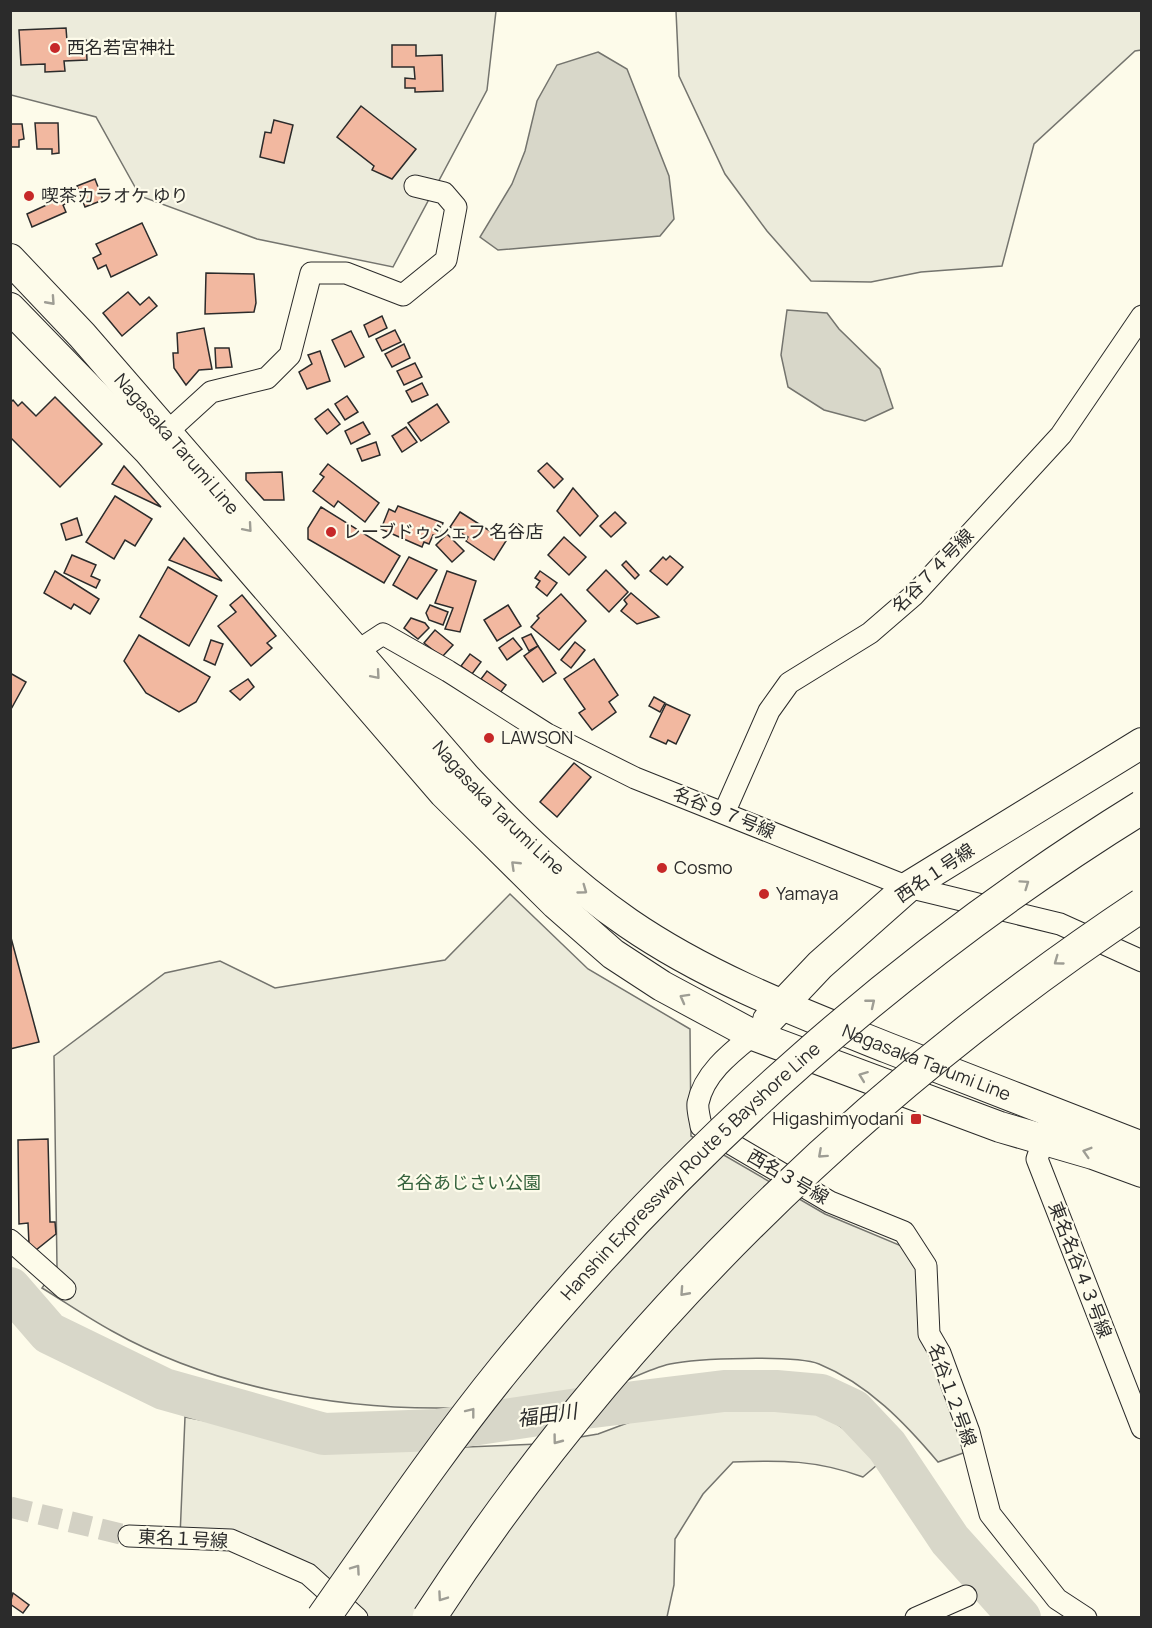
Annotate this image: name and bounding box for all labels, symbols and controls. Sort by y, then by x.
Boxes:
place label: 西名若宮神社 [67,35,175,59]
marker: 西名若宮神社 [48,41,62,55]
place label: 喫茶カラオケ ゆり [41,183,189,207]
marker: 喫茶カラオケ ゆり [22,189,36,203]
one-way arrow [44,294,55,305]
street label: Nagasaka Tarumi Line [109,368,245,519]
place label: レーブドゥシェフ 名谷店 [343,519,544,543]
one-way arrow [240,521,251,532]
street label: 名谷７４号線 [886,523,978,617]
marker: レーブドゥシェフ 名谷店 [324,525,338,539]
one-way arrow [368,668,379,679]
place label: LAWSON [501,725,573,749]
marker: LAWSON [482,731,496,745]
street label: Nagasaka Tarumi Line [428,735,570,880]
street label: 名谷９７号線 [670,781,779,843]
street label: 西名１号線 [890,837,978,907]
place label: Cosmo [674,855,733,879]
one-way arrow [512,861,522,872]
marker: Cosmo [655,861,669,875]
one-way arrow [1019,880,1030,891]
place label: Yamaya [776,881,838,905]
one-way arrow [577,883,588,894]
marker: Yamaya [757,887,771,901]
one-way arrow [1054,954,1065,965]
one-way arrow [680,994,690,1005]
one-way arrow [864,999,875,1010]
street label: Nagasaka Tarumi Line [839,1018,1015,1106]
street label: Hanshin Expressway Route 5 Bayshore Line [555,1036,825,1305]
one-way arrow [858,1070,868,1083]
place label: Higashimyodani [772,1106,904,1130]
marker: Higashimyodani [909,1112,923,1126]
street label: 西名３号線 [744,1143,833,1209]
one-way arrow [818,1147,828,1158]
one-way arrow [1082,1147,1093,1159]
park label: 名谷あじさい公園 [397,1170,541,1194]
street label: 東名名谷４３号線 [1044,1198,1118,1341]
one-way arrow [680,1285,691,1295]
street label: 名谷１２号線 [923,1340,983,1450]
water label: 福田川 [515,1397,580,1432]
one-way arrow [463,1407,474,1418]
one-way arrow [554,1433,565,1444]
street label: 東名１号線 [137,1524,229,1552]
one-way arrow [349,1565,360,1576]
one-way arrow [438,1590,449,1601]

